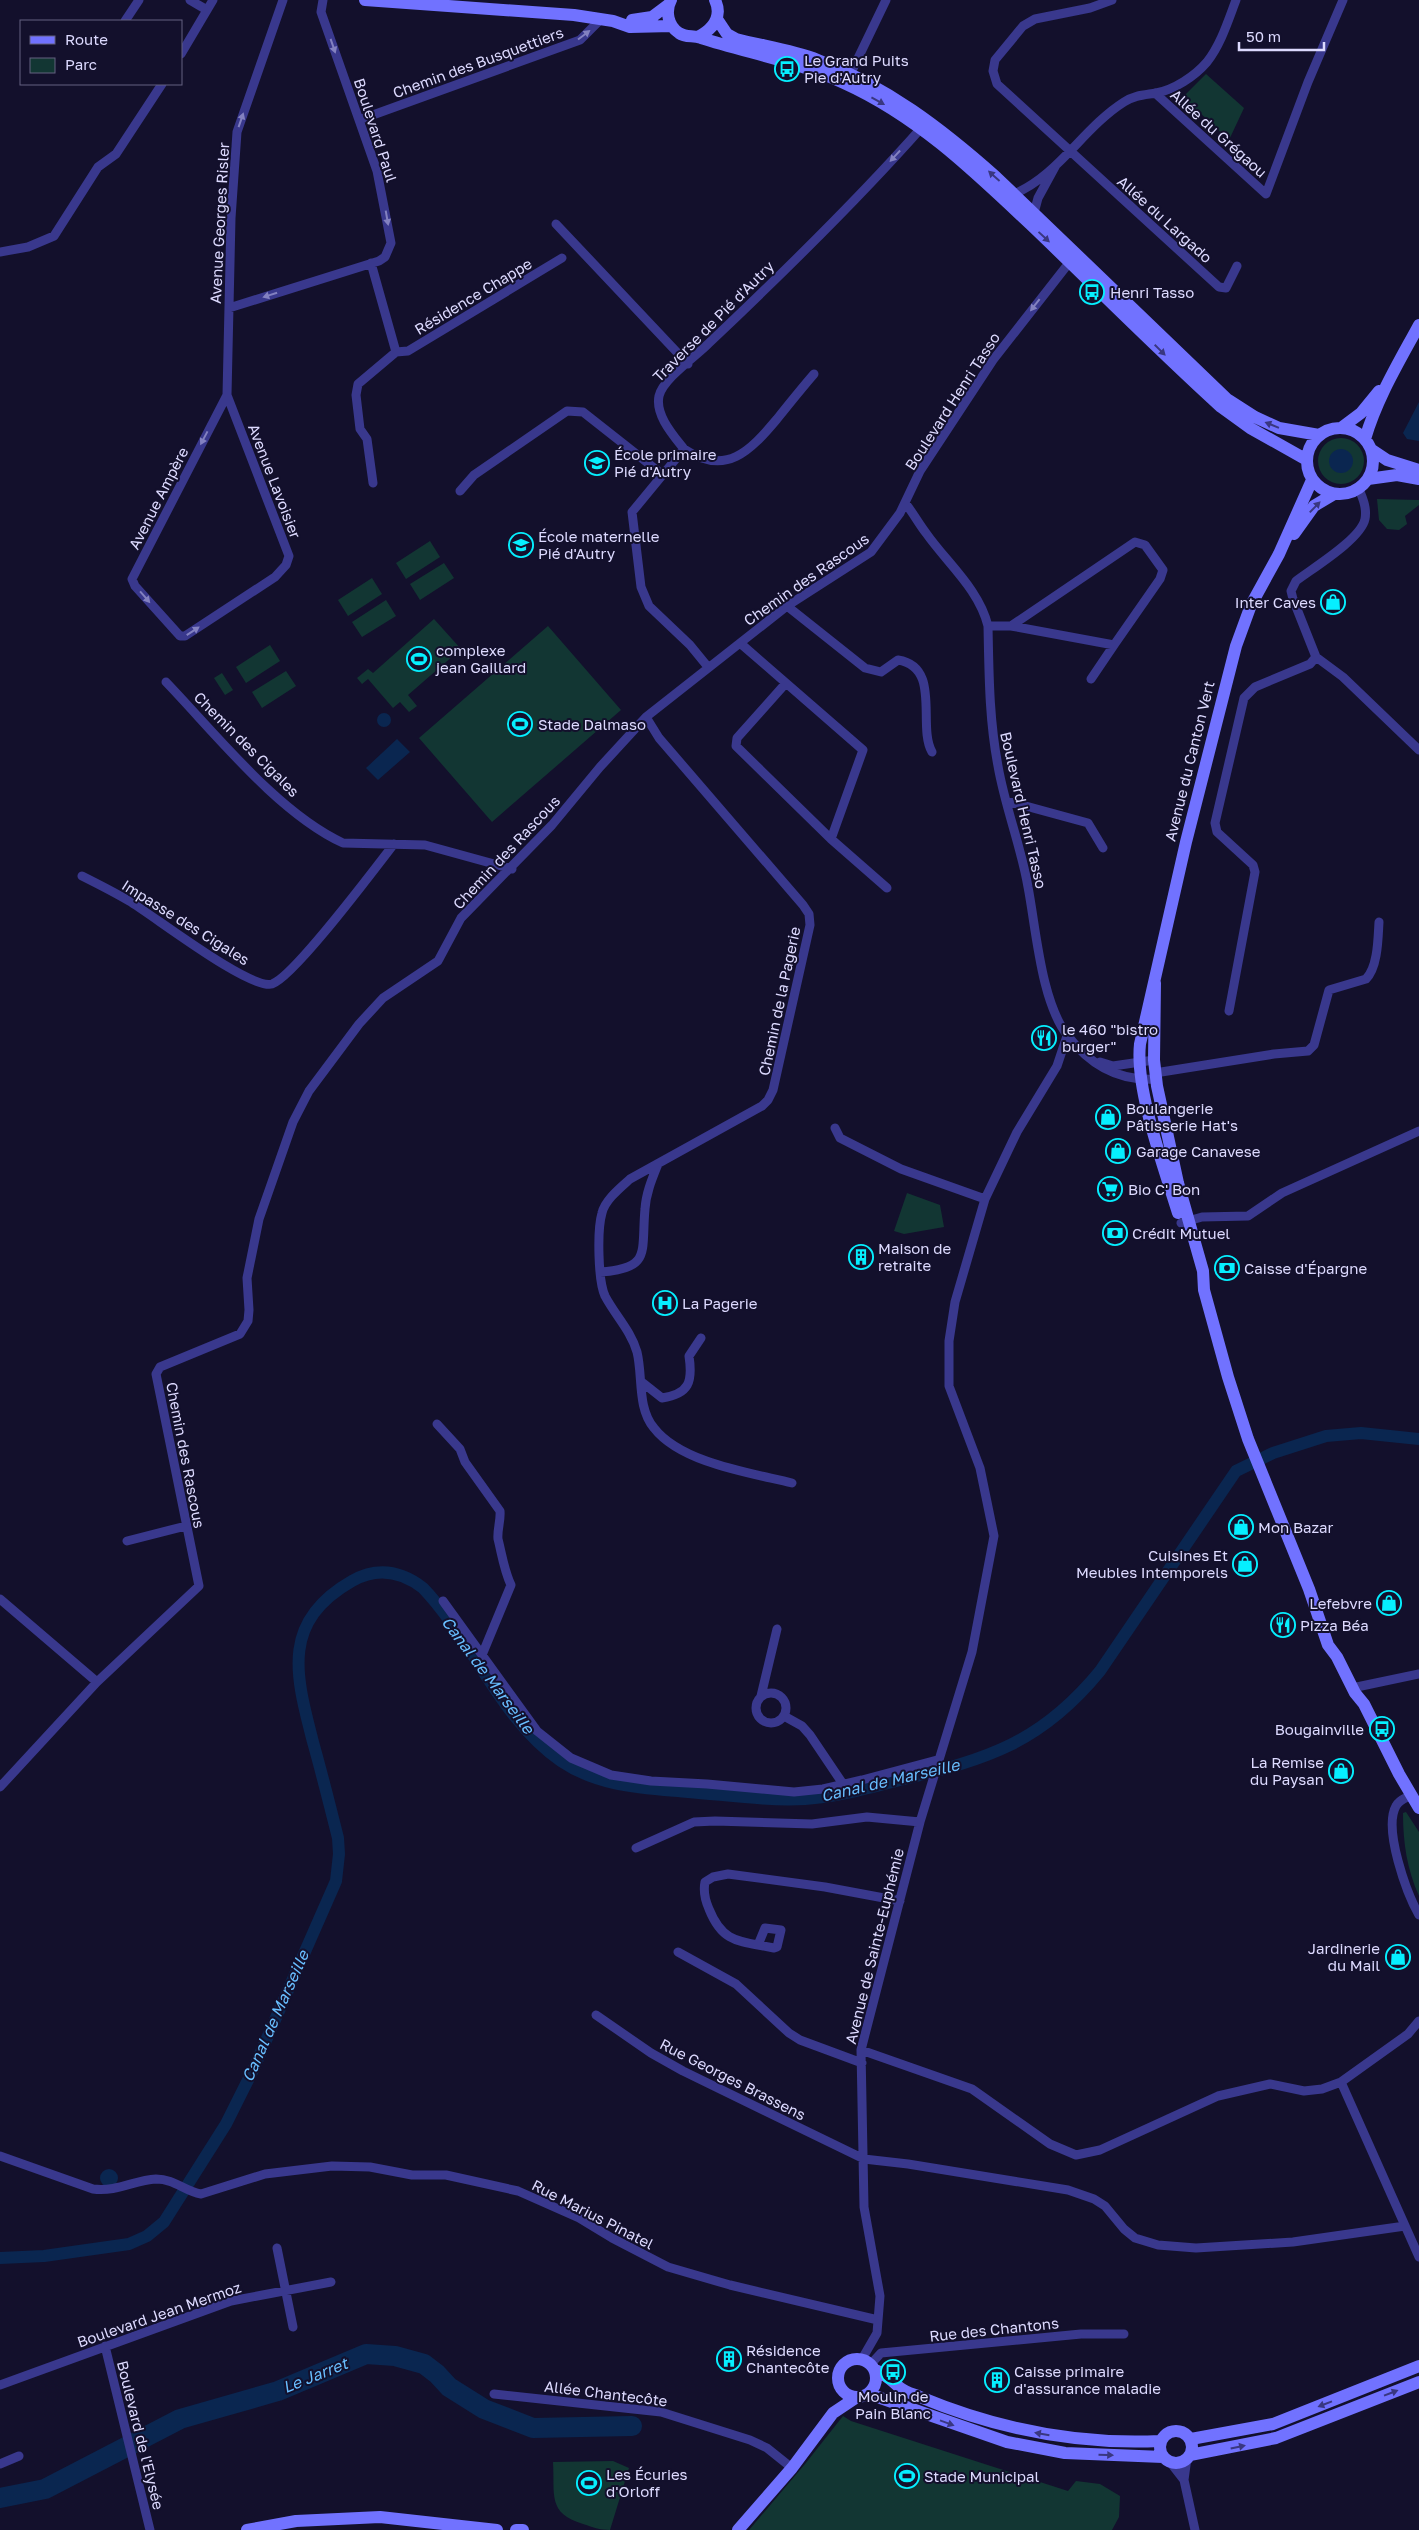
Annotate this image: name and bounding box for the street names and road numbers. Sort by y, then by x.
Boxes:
street label: Chemin des Busquettiers [390,23,566,101]
street label: Boulevard Paul [351,76,401,184]
street label: Allée du Grégaou [1167,85,1271,181]
street label: Avenue Georges Risler [206,142,232,304]
street label: Allée du Largado [1114,172,1216,266]
street label: Résidence Chappe [411,254,535,338]
street label: Traverse de Pié d'Autry [649,256,778,385]
street label: Boulevard Henri Tasso [901,329,1003,473]
street label: Avenue Lavoisier [245,421,305,541]
street label: Avenue Ampère [124,444,192,552]
street label: Chemin des Rascous [740,529,872,629]
street label: Avenue du Canton Vert [1160,679,1218,843]
street label: Chemin des Cigales [191,688,303,800]
street label: Boulevard Henri Tasso [997,730,1051,890]
street label: Chemin des Rascous [449,791,563,913]
street label: Impasse des Cigales [119,875,253,969]
street label: Chemin de la Pagerie [754,925,804,1077]
street label: Chemin des Rascous [163,1380,209,1530]
street label: Avenue de Sainte-Euphémie [841,1846,907,2046]
street label: Rue Georges Brassens [657,2034,809,2124]
street label: Rue Marius Pinatel [529,2175,657,2253]
street label: Boulevard Jean Mermoz [75,2277,244,2351]
street label: Rue des Chantons [928,2313,1060,2345]
street label: Boulevard de l'Elysée [114,2359,168,2512]
street label: Allée Chantecôte [543,2377,669,2410]

